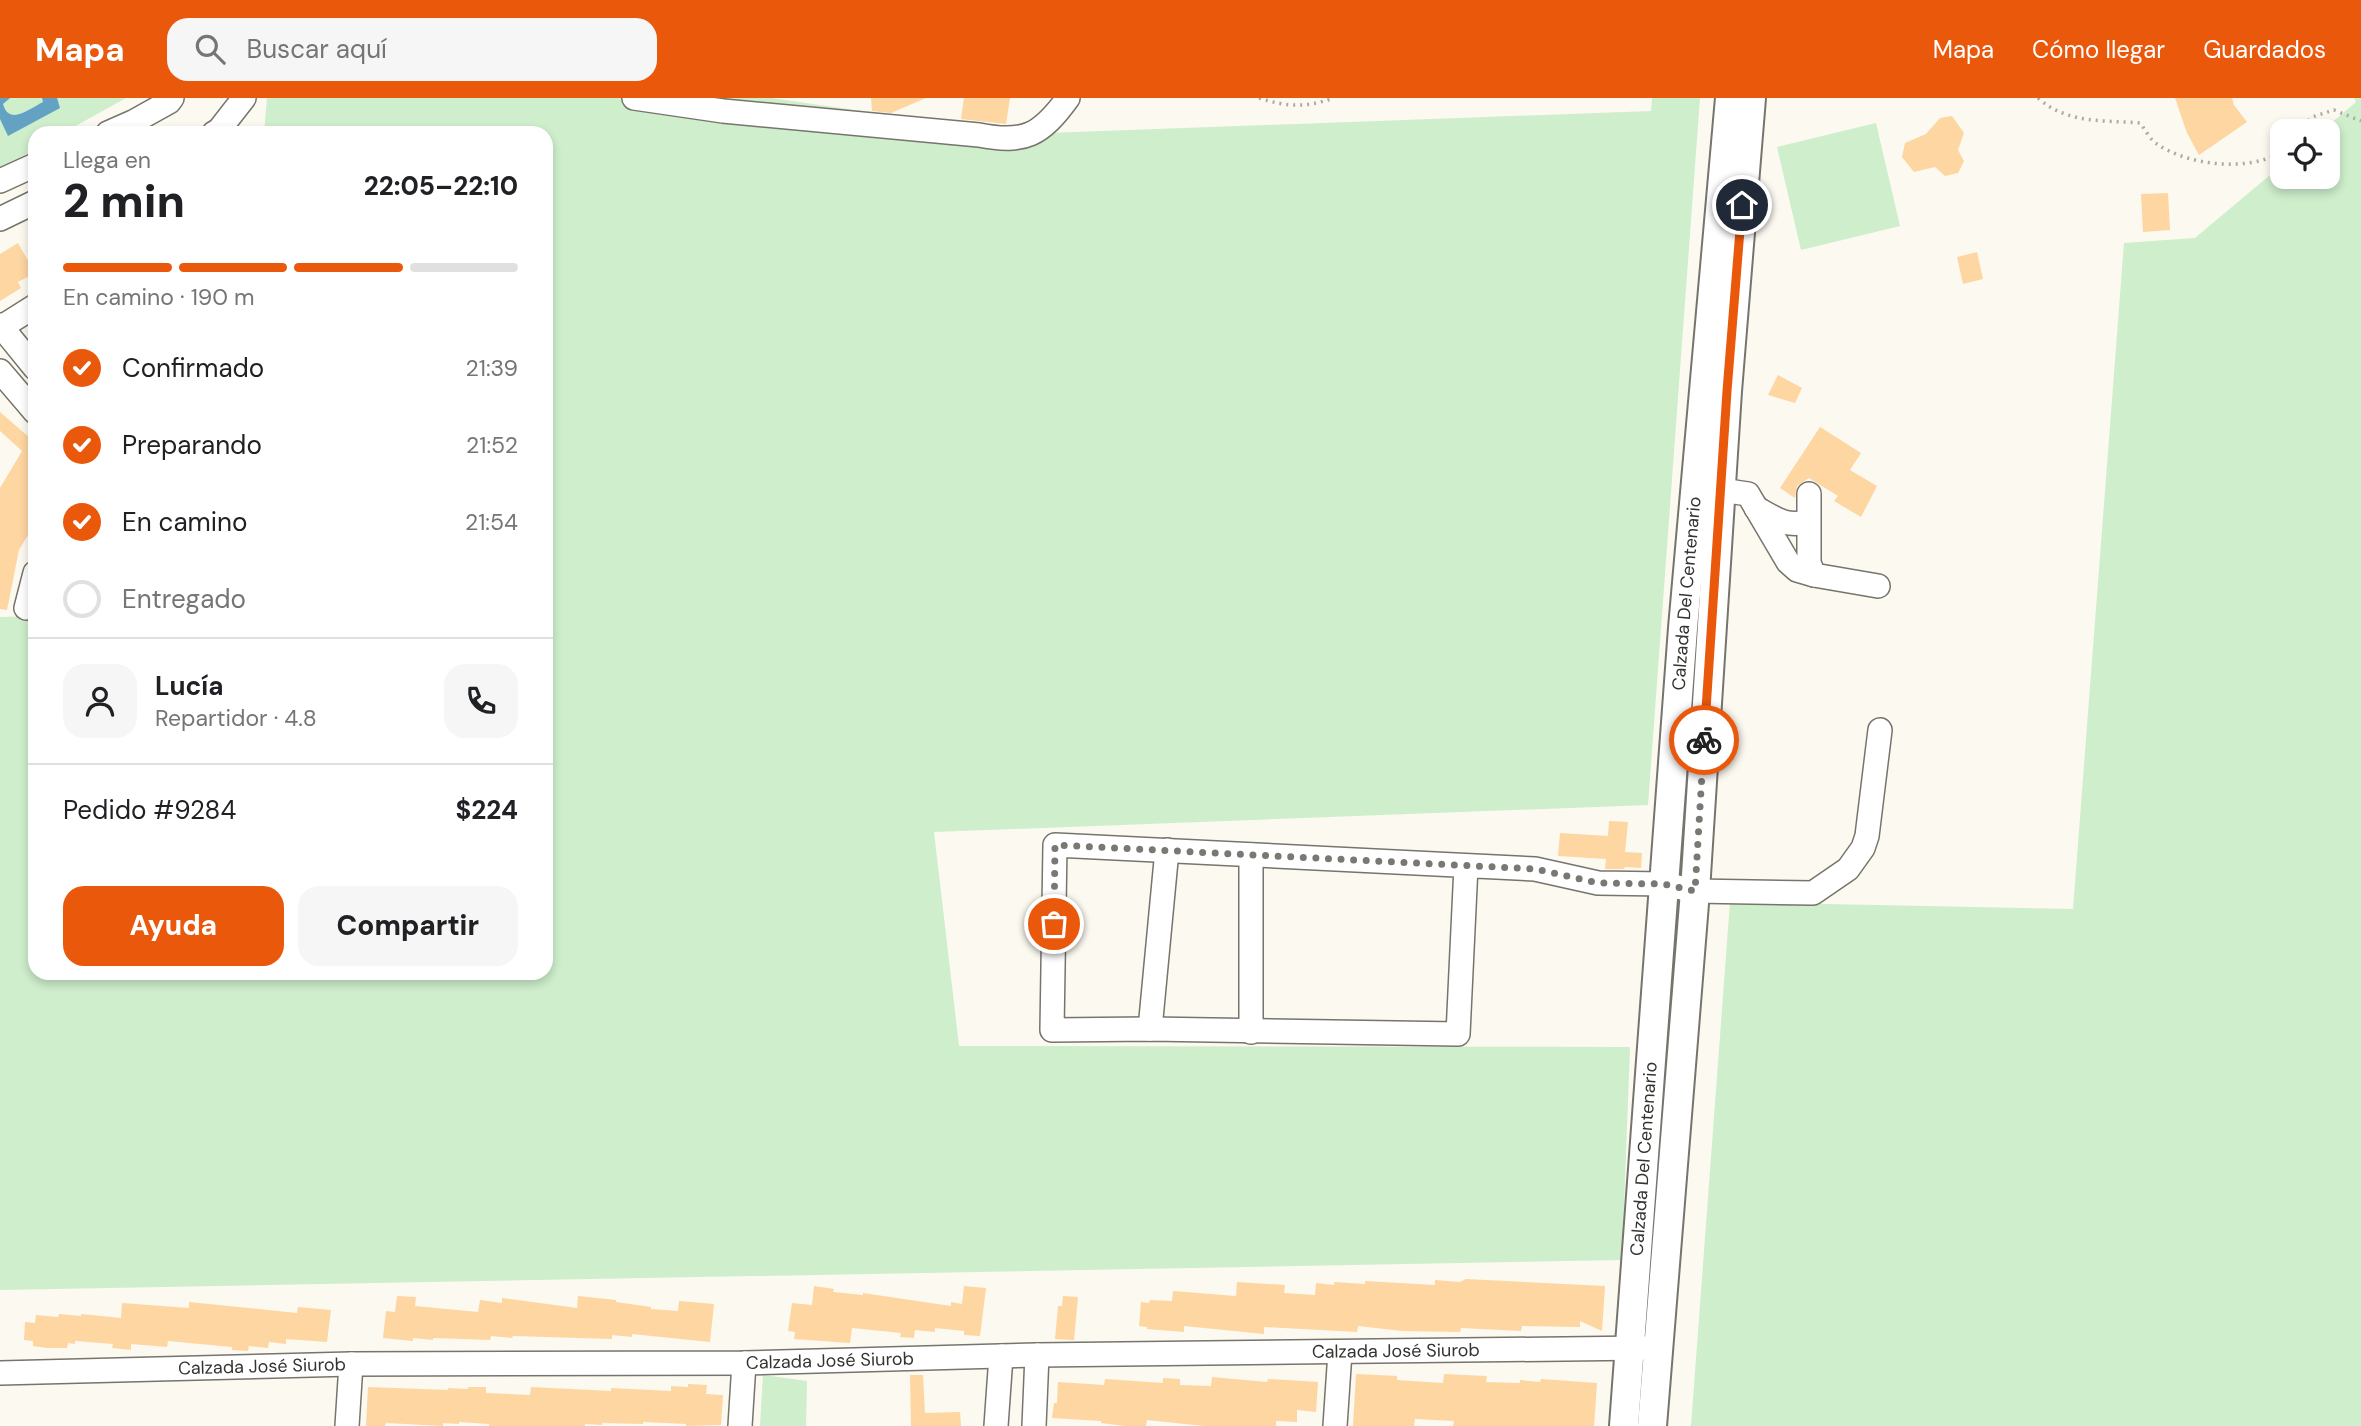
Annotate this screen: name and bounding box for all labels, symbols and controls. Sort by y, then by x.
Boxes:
search box [167,18,657,81]
text: Mapa [35,28,125,71]
icon: search [191,30,229,68]
text: Buscar aquí [247,32,387,66]
text: Mapa [1933,34,1994,65]
text: Cómo llegar [2032,34,2165,65]
text: Guardados [2203,34,2326,65]
map controls [2270,119,2340,189]
button: locate [2270,119,2340,189]
text: Llega en [63,145,151,175]
text: 22:05–22:10 [364,169,518,203]
text: 2 min [63,171,185,231]
pin [1712,175,1772,235]
icon: home [1723,186,1761,224]
text: En camino · 190 m [63,282,255,312]
icon: check [63,349,101,387]
text: Confirmado [122,351,264,385]
text: 21:39 [466,353,518,383]
icon: check [63,426,101,464]
text: Preparando [122,428,262,462]
text: 21:52 [466,430,518,460]
street label: Calzada Del Centenario [1666,495,1707,691]
icon: check [63,503,101,541]
text: En camino [122,505,247,539]
text: 21:54 [465,507,518,537]
text: Entregado [122,582,246,616]
button: person [63,664,137,738]
button: phone [444,664,518,738]
text: Lucía [155,669,223,703]
text: Repartidor · 4.8 [155,703,317,733]
courier [1669,705,1739,775]
icon: bike [1685,721,1723,759]
text: Pedido #9284 [63,793,236,827]
text: $224 [456,793,518,827]
button: Ayuda [63,886,284,966]
button: Compartir [298,886,518,966]
pin [1024,894,1084,954]
icon: bag [1035,905,1073,943]
street label: Calzada Del Centenario [1625,1061,1663,1257]
street label: Calzada José Siurob [1312,1338,1480,1364]
street label: Calzada José Siurob [746,1346,914,1375]
street label: Calzada José Siurob [178,1352,346,1380]

